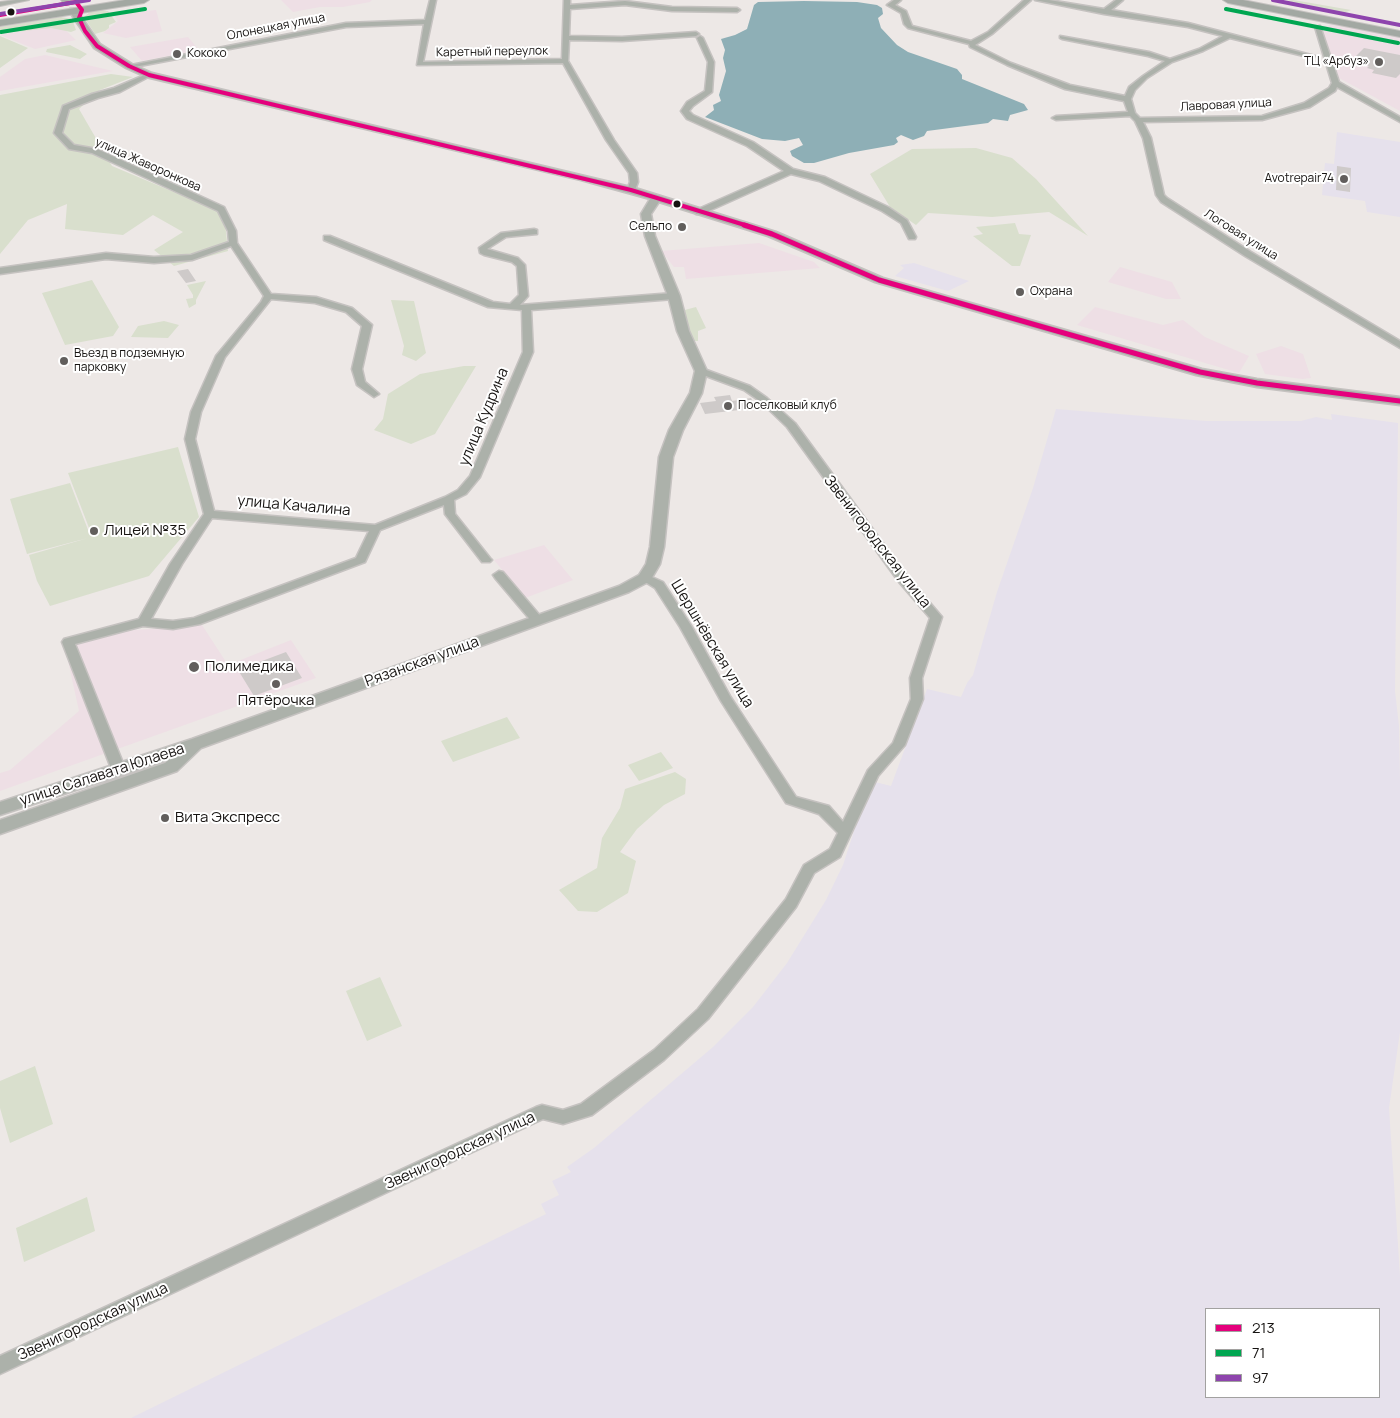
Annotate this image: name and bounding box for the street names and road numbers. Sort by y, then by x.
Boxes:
street label: Олонецкая улица [226,10,326,44]
street label: Каретный переулок [436,44,548,60]
street label: Лавровая улица [1180,95,1272,115]
street label: улица Жаворонкова [93,135,203,195]
street label: Логовая улица [1202,207,1280,263]
street label: улица Кудрина [455,365,513,469]
street label: Звенигородская улица [820,472,934,612]
street label: улица Качалина [237,492,351,520]
street label: Шершнёвская улица [667,577,757,711]
street label: Рязанская улица [363,633,481,691]
street label: улица Салавата Юлаева [17,740,187,810]
street label: Звенигородская улица [382,1108,538,1194]
street label: Звенигородская улица [15,1279,171,1365]

